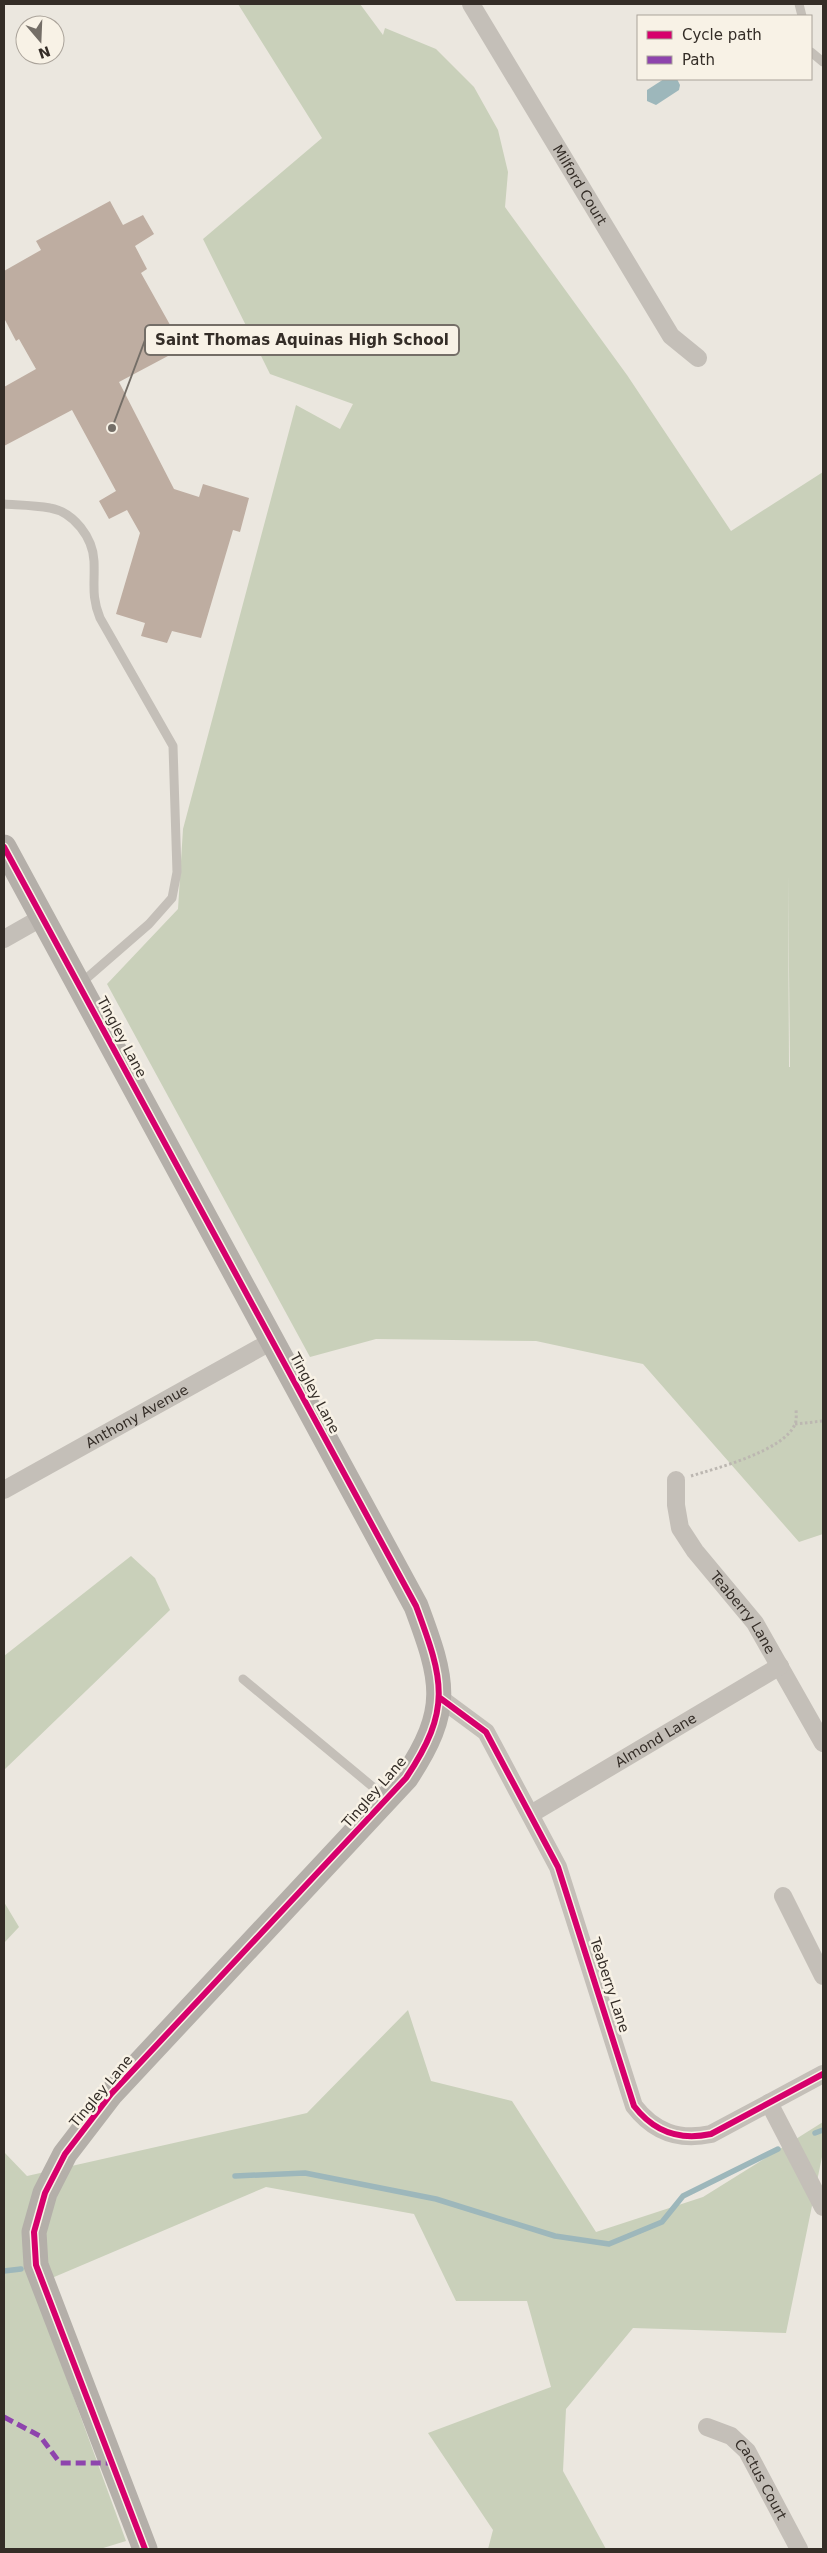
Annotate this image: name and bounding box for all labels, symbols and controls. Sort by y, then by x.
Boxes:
north arrow [15,15,65,65]
legend [637,15,812,80]
text: Cycle path [682,26,762,44]
text: N [36,43,52,62]
text: Path [682,51,715,69]
street label: Milford Court [550,142,610,228]
callout: Saint Thomas Aquinas High School [145,325,459,355]
text: Saint Thomas Aquinas High School [155,331,449,349]
street label: Tingley Lane [94,993,150,1080]
street label: Tingley Lane [287,1349,343,1436]
street label: Anthony Avenue [83,1381,191,1451]
street label: Teaberry Lane [707,1567,779,1656]
street label: Almond Lane [612,1710,699,1770]
street label: Tingley Lane [338,1753,409,1832]
street label: Teaberry Lane [587,1935,633,2034]
street label: Tingley Lane [66,2052,136,2131]
street label: Cactus Court [731,2436,790,2523]

